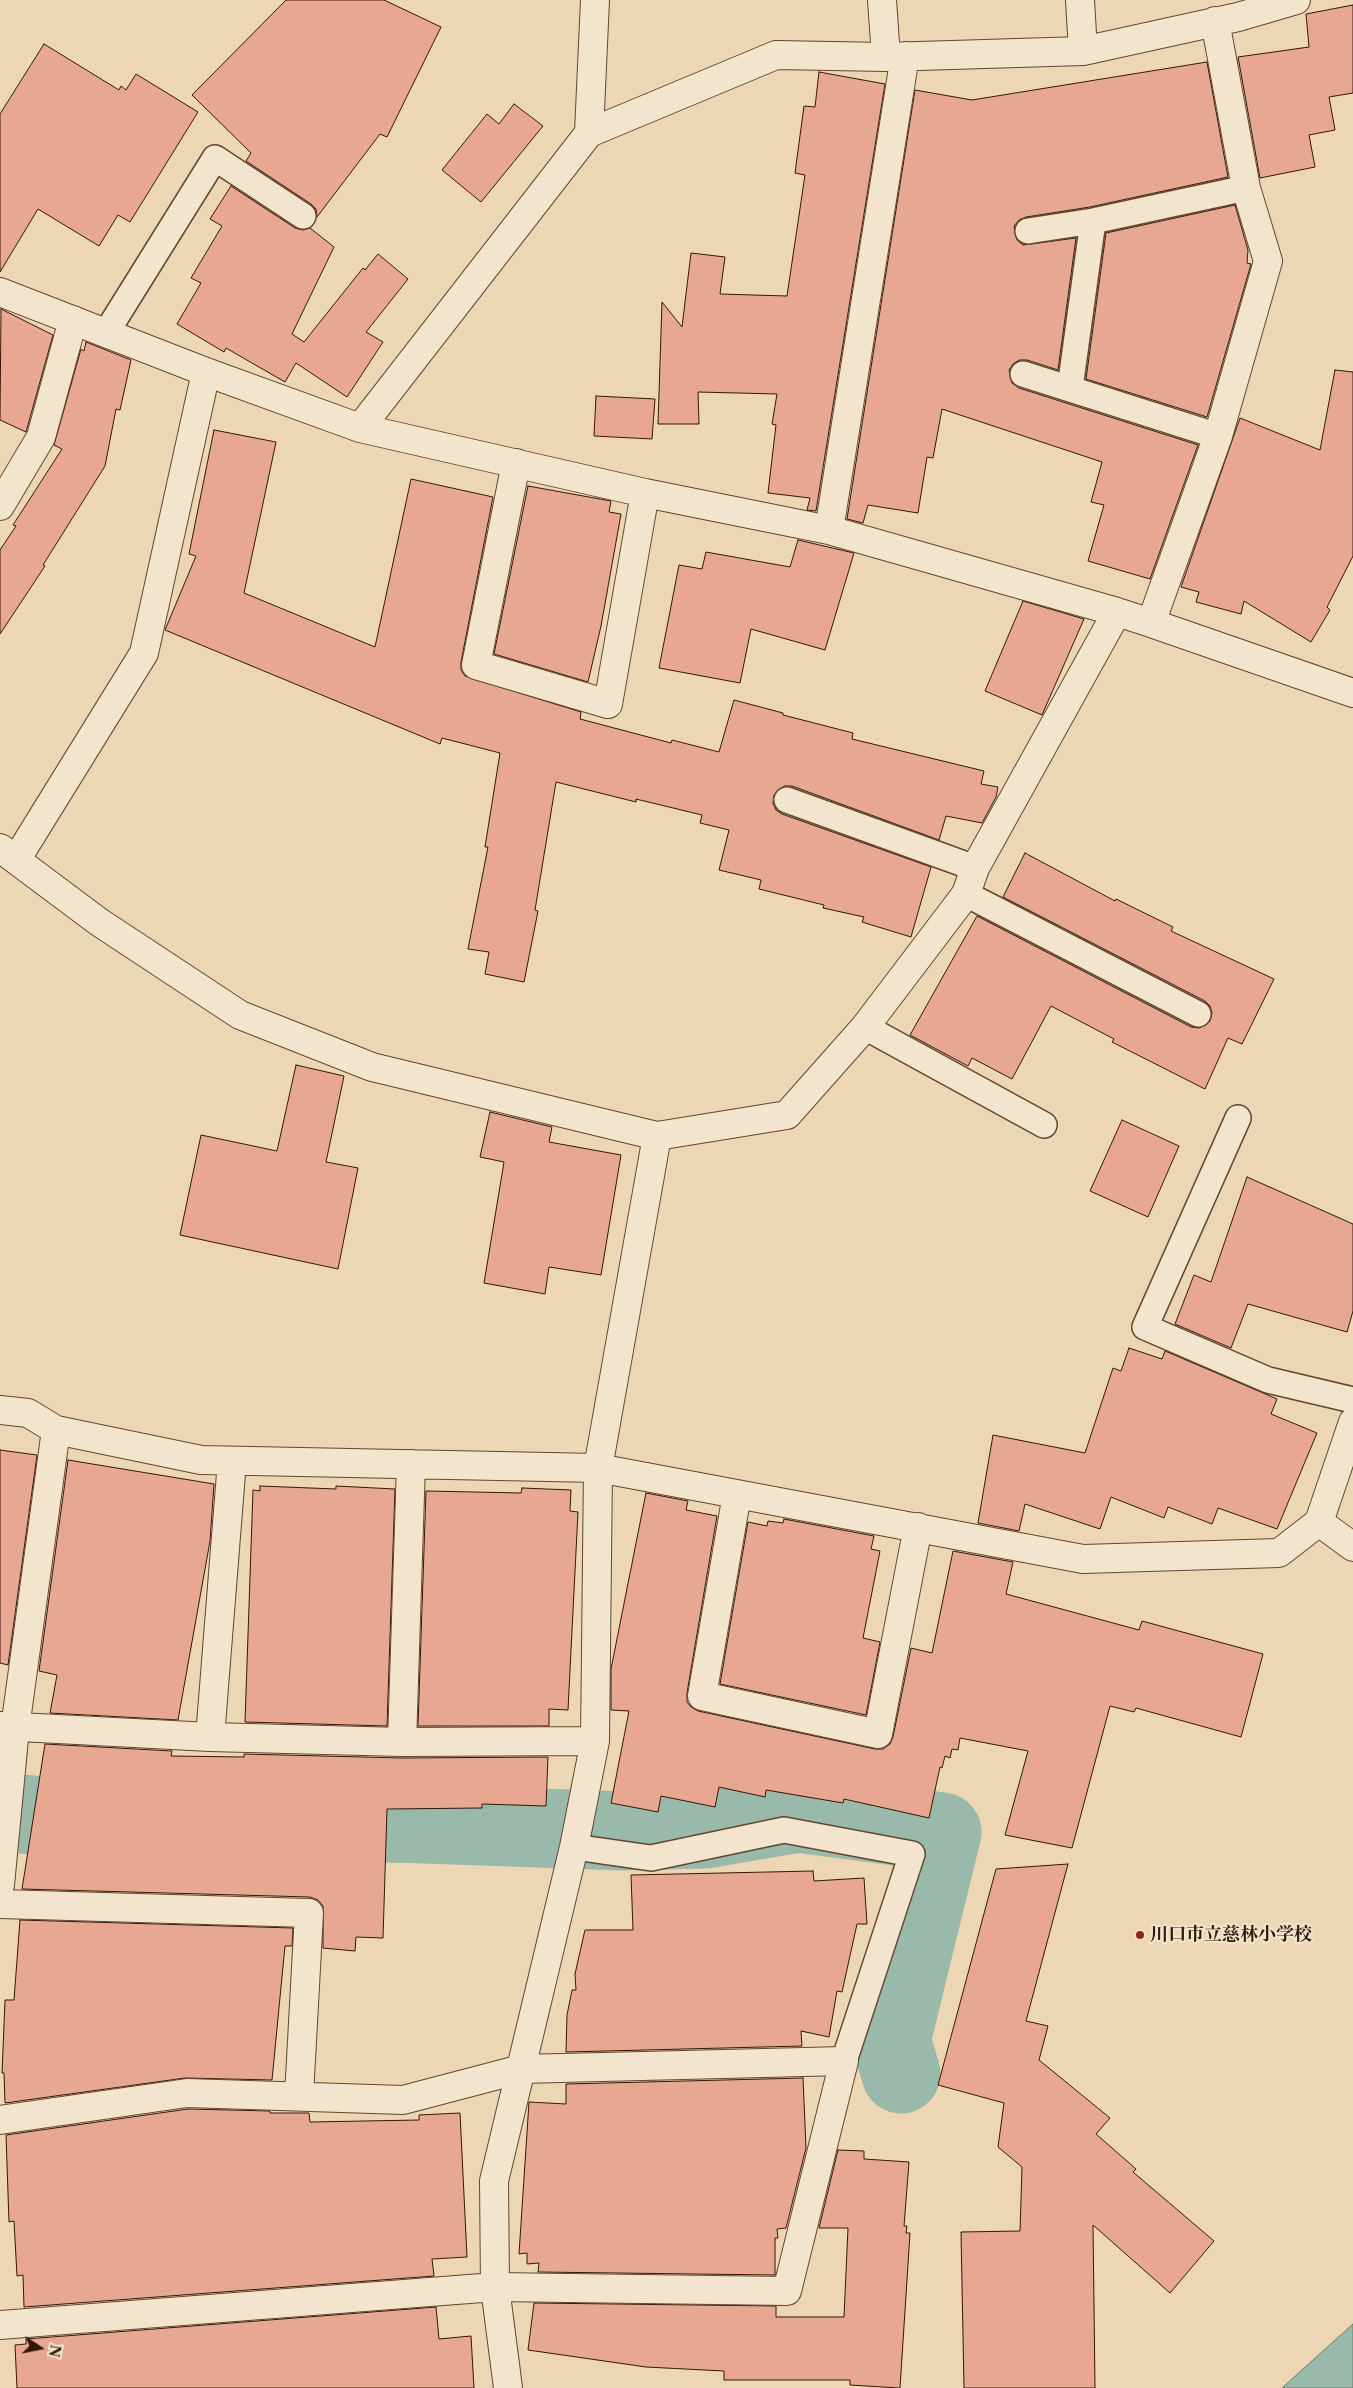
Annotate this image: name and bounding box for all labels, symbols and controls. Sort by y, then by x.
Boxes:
place label: 川口市立慈林小学校 [1150,1924,1312,1946]
marker: 川口市立慈林小学校 [1134,1929,1146,1941]
north arrow [15,2323,65,2373]
text: N [45,2343,65,2359]

